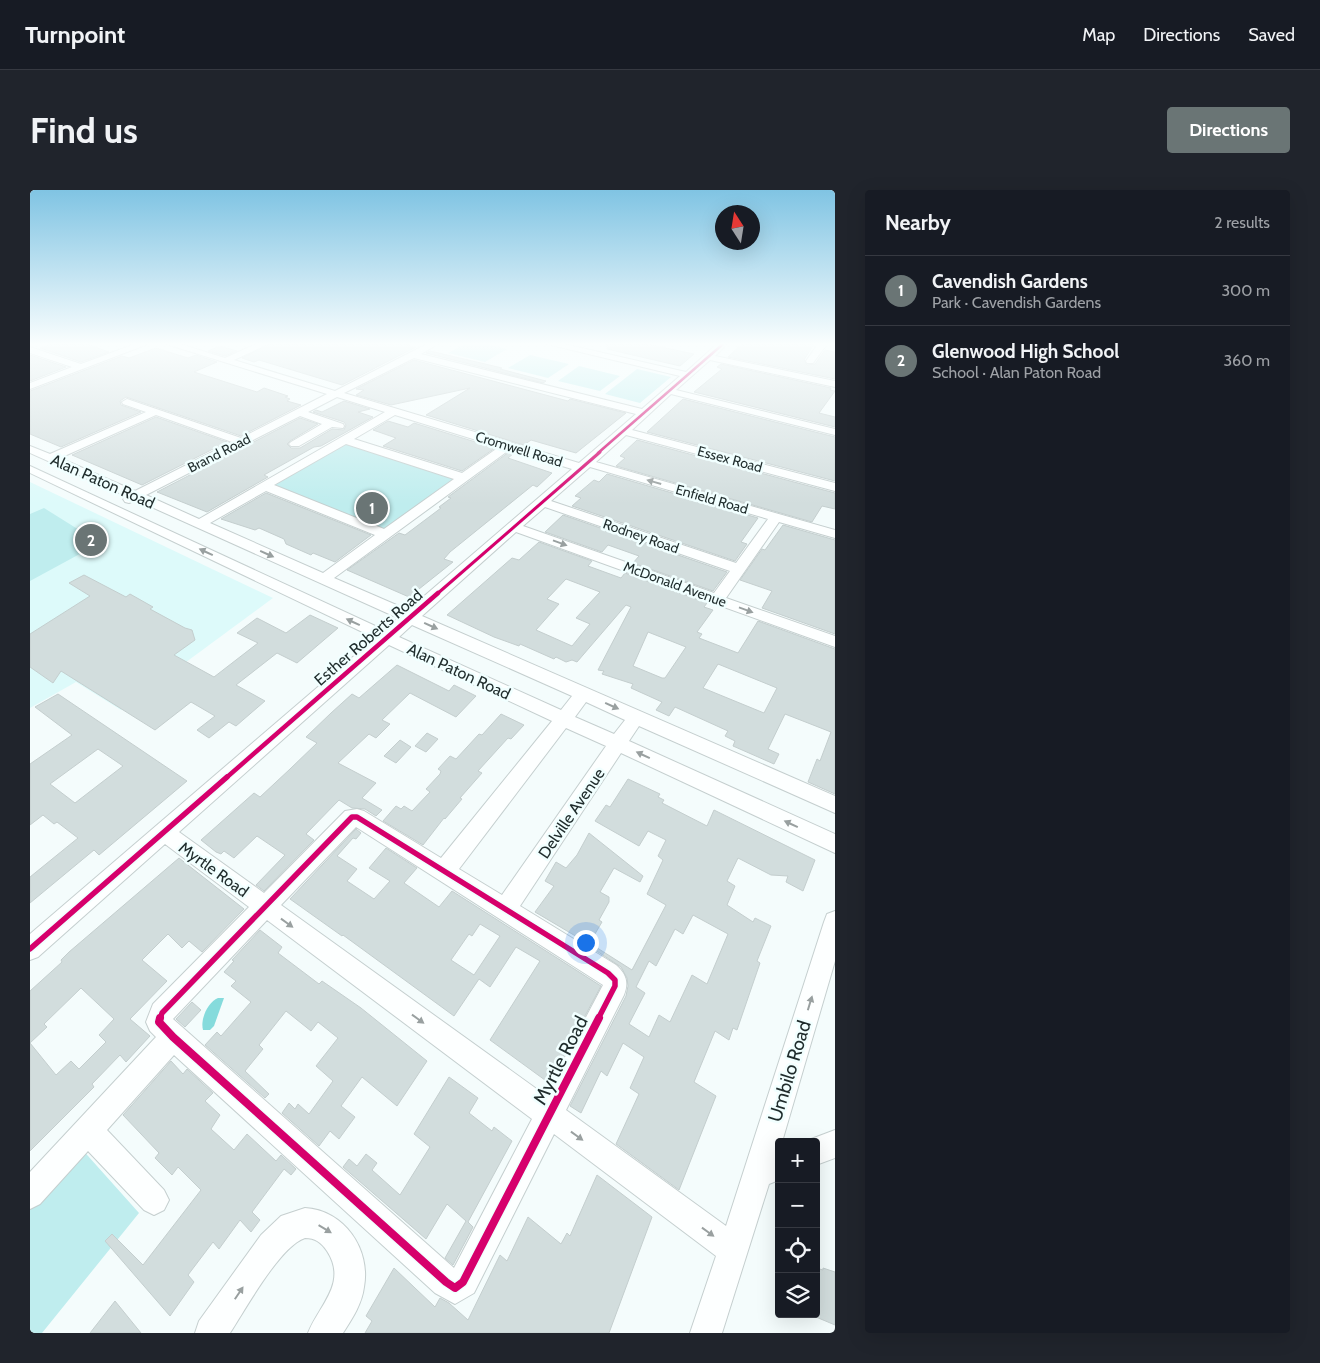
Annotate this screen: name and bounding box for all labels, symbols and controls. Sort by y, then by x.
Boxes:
text: Turnpoint [25,20,125,49]
text: Map [1082,24,1115,46]
text: Directions [1143,24,1220,46]
text: Saved [1248,24,1295,46]
button: Directions [1167,107,1290,153]
text: Find us [30,109,138,152]
north arrow [715,205,760,250]
text: Nearby [885,210,951,235]
text: 2 results [1214,213,1270,232]
text: Cavendish Gardens [932,270,1088,293]
text: 1 [898,281,904,300]
text: 300 m [1221,281,1270,300]
text: Park · Cavendish Gardens [932,293,1101,312]
text: Glenwood High School [932,340,1119,363]
text: 2 [897,351,905,370]
text: 360 m [1223,351,1270,370]
text: School · Alan Paton Road [932,363,1101,382]
street label: Cromwell Road [473,427,565,471]
street label: Brand Road [184,429,254,477]
street label: Essex Road [696,442,764,476]
street label: Alan Paton Road [48,450,158,513]
one-way arrow [646,477,661,485]
street label: Enfield Road [674,480,750,518]
pin: 1 [356,489,388,527]
street label: Rodney Road [601,515,681,557]
pin: 2 [75,521,107,559]
one-way arrow [553,539,568,547]
one-way arrow [199,548,213,556]
one-way arrow [260,550,274,558]
street label: McDonald Avenue [621,557,729,611]
street label: Esther Roberts Road [310,585,426,689]
one-way arrow [739,606,754,614]
one-way arrow [346,617,360,625]
one-way arrow [424,623,438,631]
street label: Alan Paton Road [404,639,513,704]
one-way arrow [605,703,619,711]
one-way arrow [636,751,651,760]
street label: Delville Avenue [534,765,609,862]
one-way arrow [784,819,798,827]
street label: Myrtle Road [175,838,252,901]
one-way arrow [280,917,293,928]
your location [573,930,599,956]
one-way arrow [806,995,814,1010]
street label: Myrtle Road [528,1012,593,1108]
one-way arrow [411,1014,425,1024]
street label: Umbilo Road [763,1018,816,1125]
one-way arrow [570,1130,583,1141]
map controls [775,1138,820,1318]
button: + [775,1138,820,1183]
button: − [775,1183,820,1228]
one-way arrow [319,1225,332,1234]
one-way arrow [701,1227,715,1237]
button: locate [775,1228,820,1273]
button: layers [775,1273,820,1318]
one-way arrow [234,1286,244,1300]

